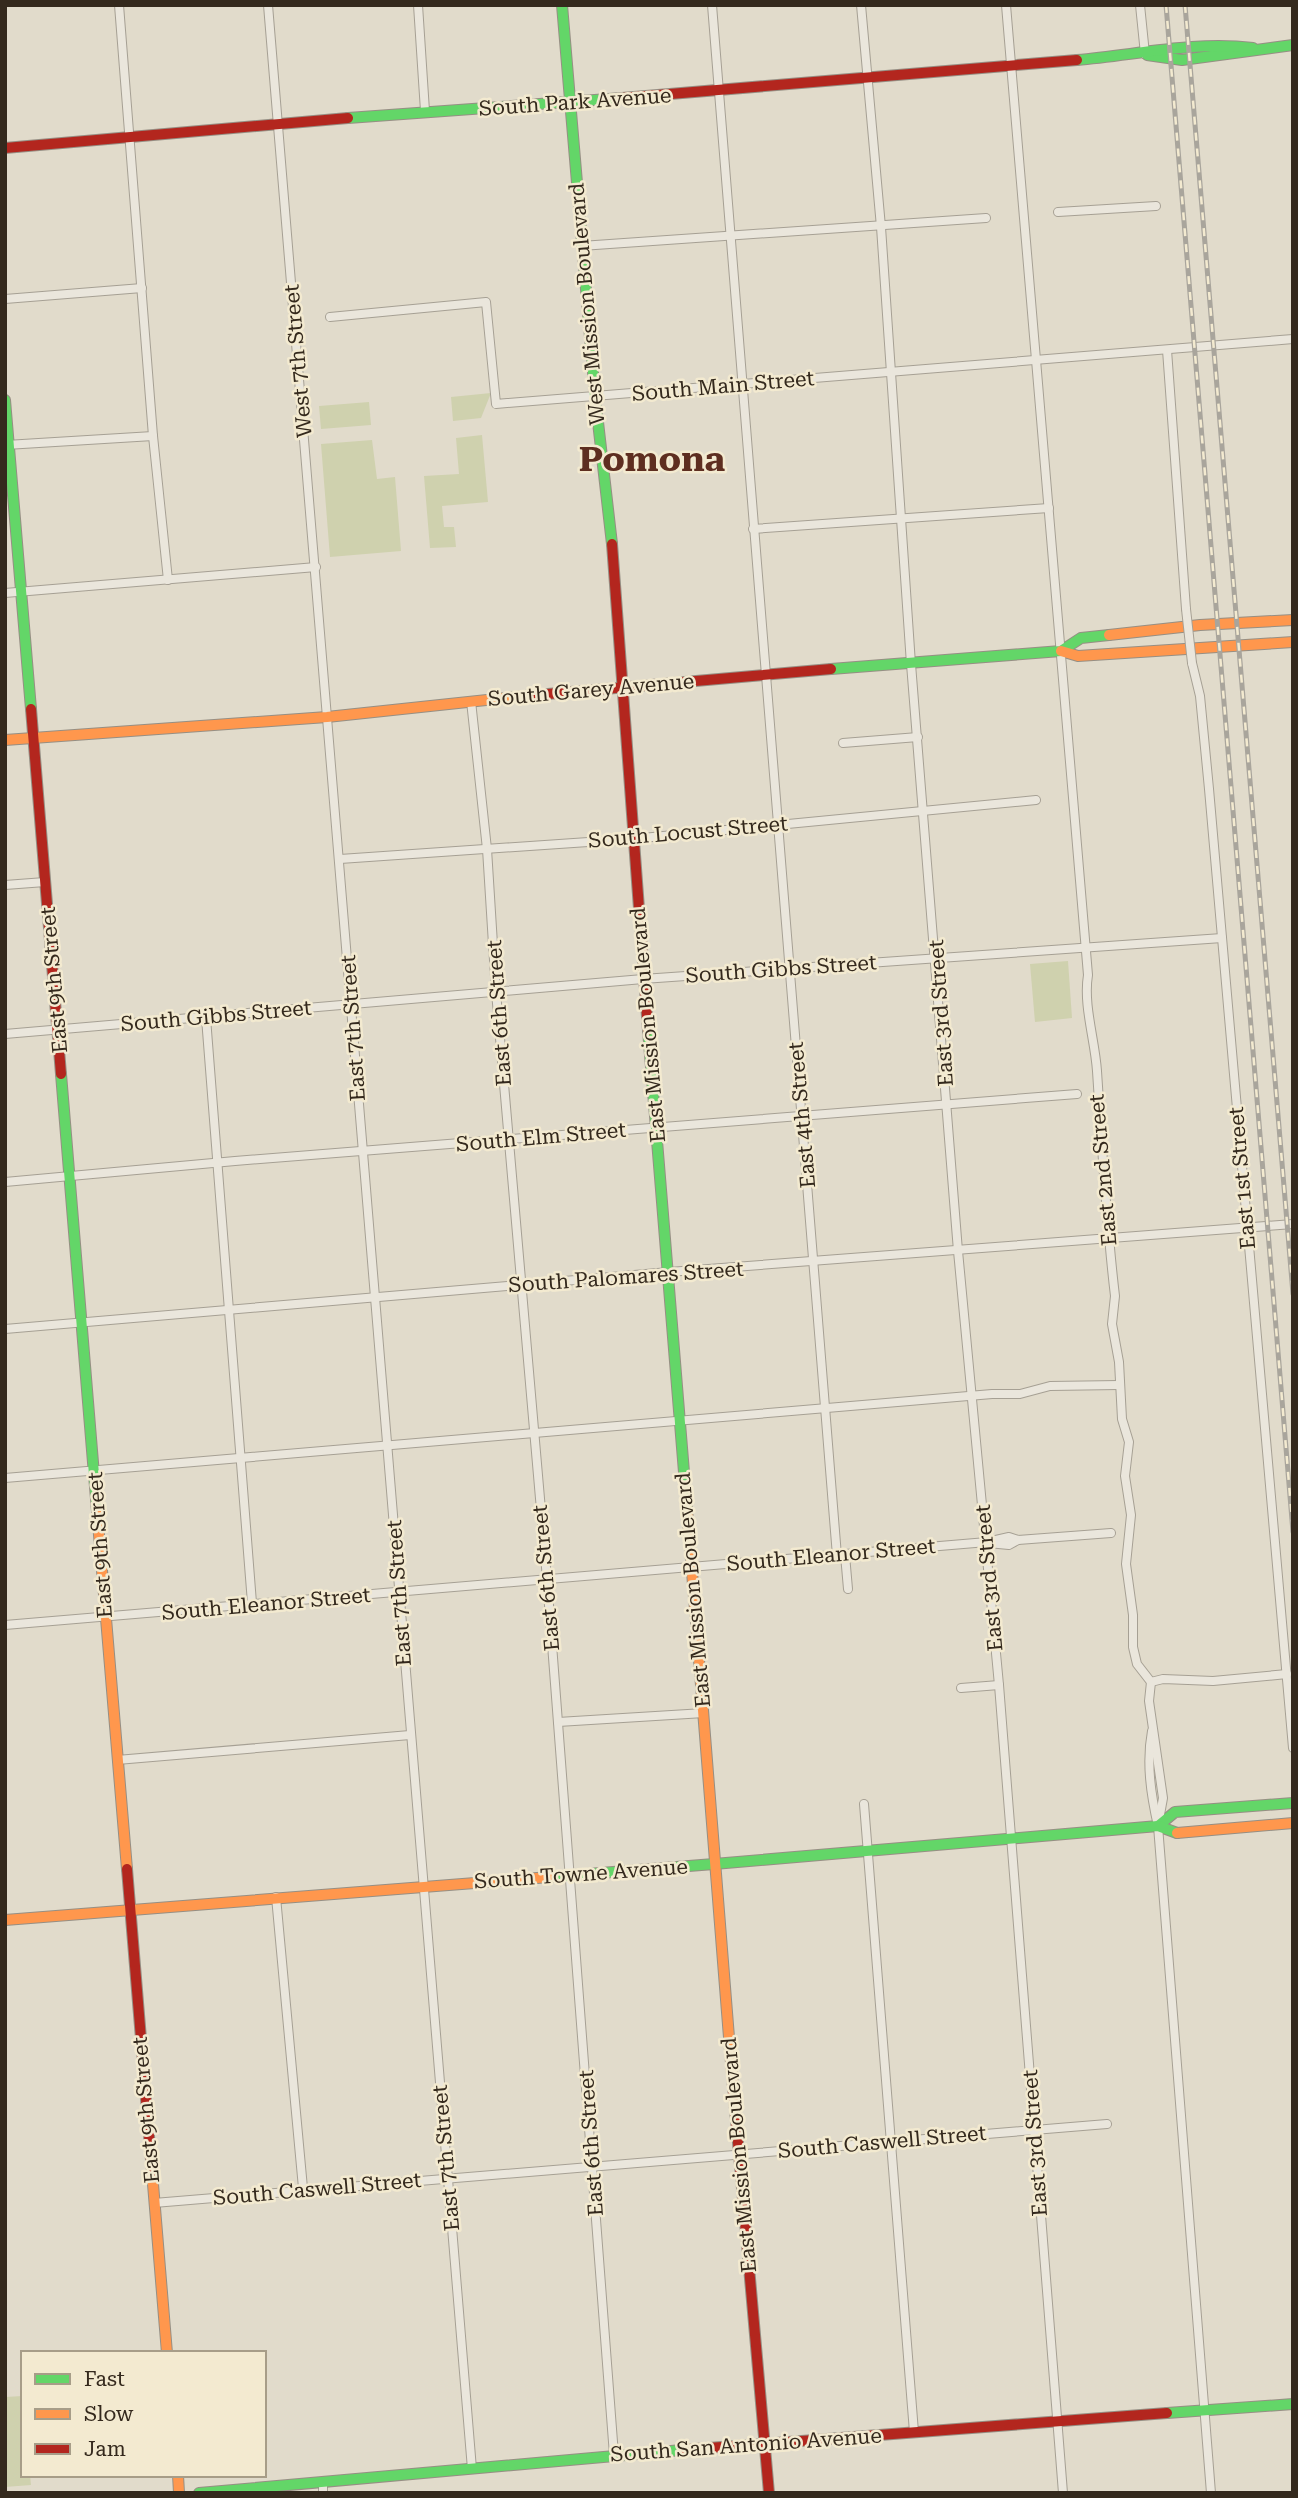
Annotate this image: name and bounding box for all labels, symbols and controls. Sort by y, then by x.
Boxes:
street label: South Park Avenue [478,83,672,121]
street label: West Mission Boulevard [564,181,610,426]
street label: West 7th Street [279,283,317,439]
street label: South Main Street [631,366,815,406]
district label: Pomona [579,439,726,480]
street label: South Garey Avenue [487,669,695,711]
street label: South Locust Street [587,811,789,853]
street label: East 9th Street [36,906,72,1054]
street label: East Mission Boulevard [626,906,670,1144]
street label: East 6th Street [482,939,516,1087]
street label: East 3rd Street [924,939,958,1087]
street label: South Gibbs Street [685,950,878,988]
street label: East 7th Street [336,954,370,1102]
street label: South Gibbs Street [119,996,313,1036]
street label: East 4th Street [784,1041,820,1189]
street label: East 2nd Street [1084,1093,1122,1247]
street label: East 1st Street [1224,1105,1260,1250]
street label: South Elm Street [455,1118,627,1156]
street label: South Palomares Street [508,1257,745,1297]
street label: East 9th Street [83,1471,117,1619]
street label: East Mission Boulevard [671,1471,715,1709]
street label: East 3rd Street [971,1503,1007,1652]
street label: East 6th Street [528,1504,564,1652]
street label: East 7th Street [382,1519,416,1667]
street label: South Eleanor Street [726,1534,937,1576]
street label: South Eleanor Street [161,1583,372,1625]
street label: South Towne Avenue [473,1855,689,1893]
street label: East 9th Street [128,2036,164,2184]
street label: East Mission Boulevard [717,2036,761,2274]
street label: East 6th Street [574,2069,608,2217]
street label: East 3rd Street [1018,2069,1052,2217]
street label: East 7th Street [428,2084,464,2232]
street label: South Caswell Street [777,2121,987,2163]
street label: South Caswell Street [212,2168,422,2210]
legend [21,2351,266,2477]
text: Fast [84,2367,125,2391]
text: Slow [84,2402,134,2426]
street label: South San Antonio Avenue [609,2424,883,2466]
text: Jam [84,2437,126,2461]

